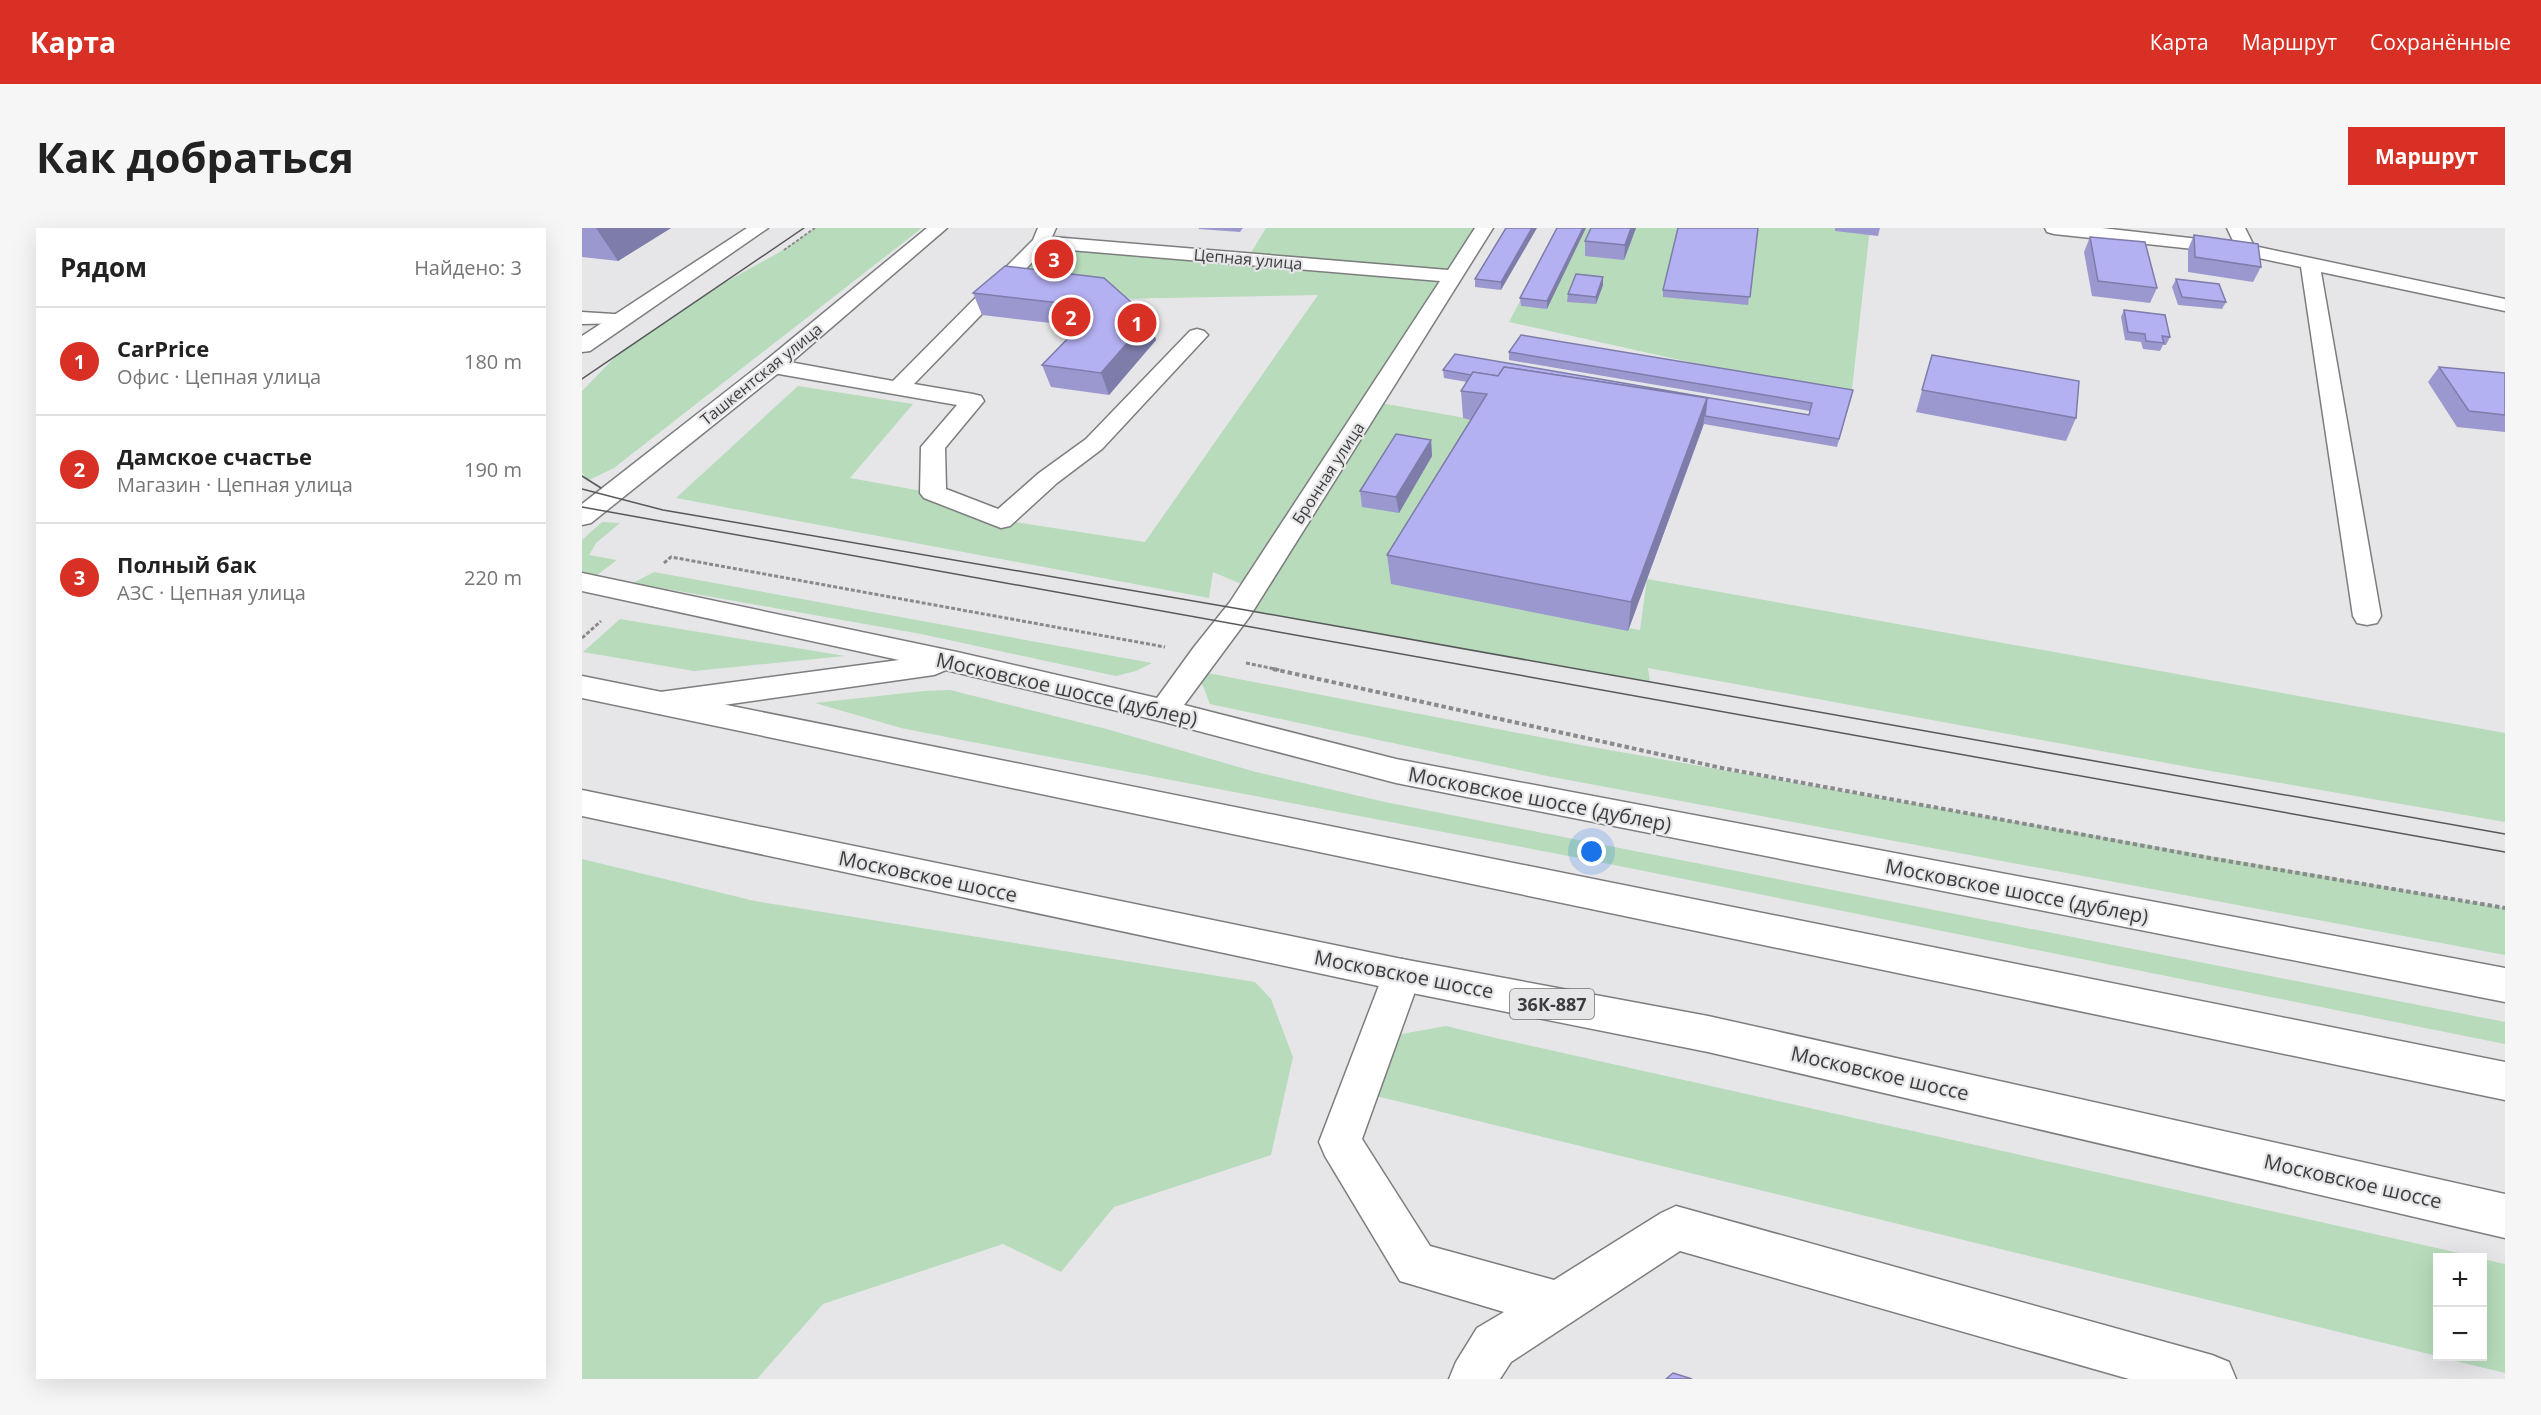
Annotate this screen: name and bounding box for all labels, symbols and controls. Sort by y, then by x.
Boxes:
text: Карта [30,23,116,61]
text: Карта [2150,28,2209,56]
text: Маршрут [2242,28,2337,56]
text: Сохранённые [2370,28,2511,56]
button: Маршрут [2348,127,2505,185]
text: Как добраться [36,128,354,185]
pin: 3 [1034,237,1074,282]
street label: Цепная улица [1193,243,1303,275]
text: Рядом [60,249,147,285]
text: Найдено: 3 [414,254,522,281]
pin: 2 [1052,294,1090,340]
pin: 1 [1118,300,1156,346]
street label: Ташкентская улица [695,318,827,430]
text: CarPrice [117,333,209,363]
text: 1 [74,348,85,375]
text: 180 m [464,348,522,375]
text: Офис · Цепная улица [117,363,321,390]
street label: Бронная улица [1287,418,1369,528]
text: Дамское счастье [117,441,312,471]
text: 2 [74,456,85,483]
text: 190 m [464,456,522,483]
text: Магазин · Цепная улица [117,471,353,498]
text: Полный бак [117,549,257,579]
text: 3 [74,564,85,591]
text: 220 m [464,564,522,591]
text: АЗС · Цепная улица [117,579,306,606]
street label: Московское шоссе (дублер) [934,646,1200,732]
street label: Московское шоссе (дублер) [1406,760,1674,838]
your location [1577,837,1606,866]
street label: Московское шоссе [836,844,1020,908]
street label: Московское шоссе (дублер) [1883,852,2151,930]
street label: Московское шоссе [1312,943,1496,1005]
road number: 36К-887 [1510,989,1594,1019]
street label: Московское шоссе [1788,1039,1972,1107]
street label: Московское шоссе [2261,1147,2445,1215]
map controls [2433,1253,2487,1361]
button: + [2433,1253,2487,1307]
button: − [2433,1307,2487,1361]

